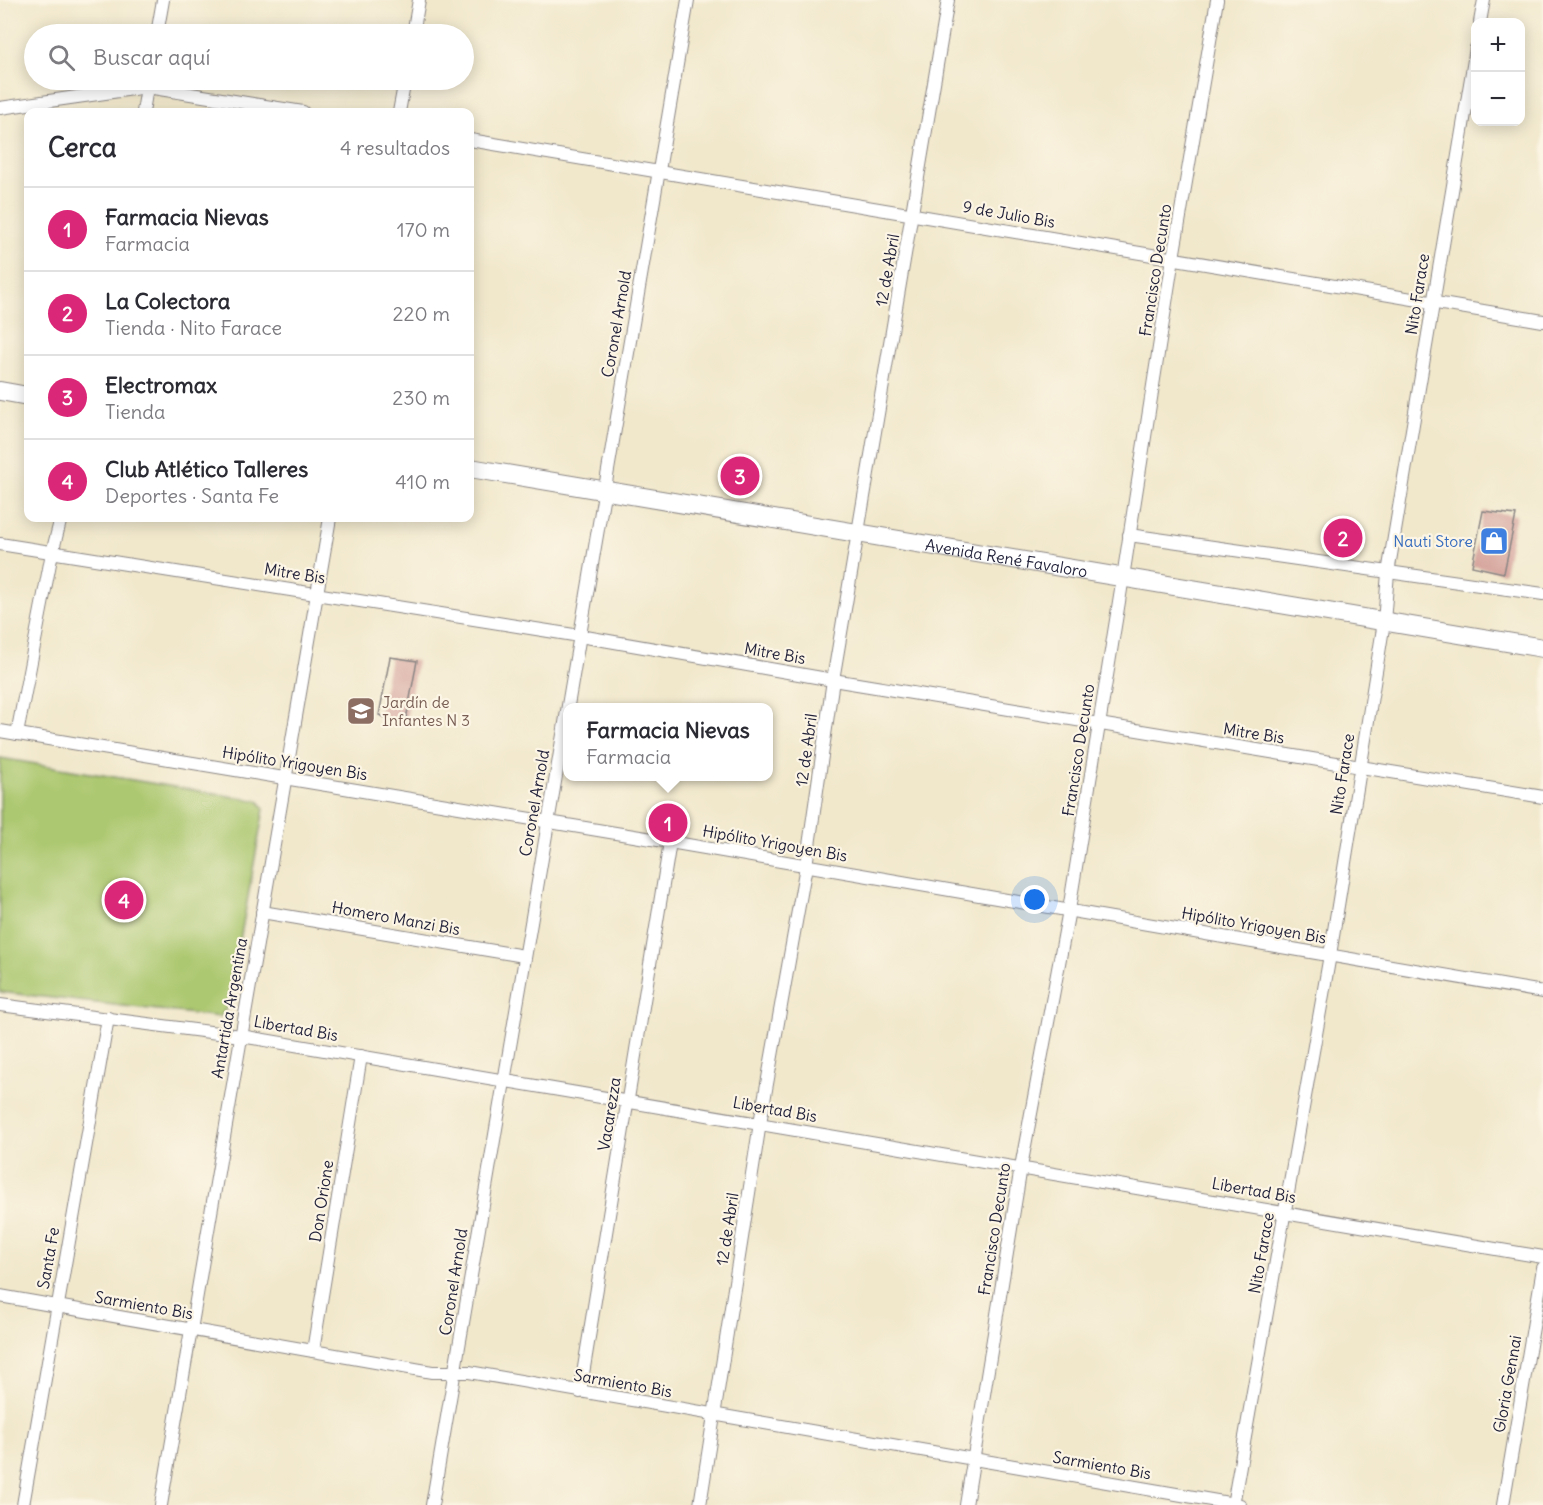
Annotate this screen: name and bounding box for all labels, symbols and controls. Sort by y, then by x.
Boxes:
map controls [1471,18,1525,126]
button: + [1471,18,1525,72]
search box [24,24,474,90]
icon: search [45,41,78,74]
text: Buscar aquí [93,43,210,71]
button: − [1471,72,1525,126]
text: Cerca [48,131,117,164]
text: 4 resultados [340,135,450,160]
street label: 9 de Julio Bis [961,196,1057,232]
street label: Francisco Decunto [1135,202,1175,338]
text: Farmacia Nievas [105,203,269,231]
text: 1 [64,217,71,242]
text: 170 m [397,217,450,242]
text: Farmacia [105,231,190,256]
street label: 12 de Abril [871,232,903,308]
street label: Nito Farace [1401,252,1433,336]
street label: Coronel Arnold [597,269,635,379]
text: La Colectora [105,287,230,315]
text: 2 [62,301,73,326]
text: 220 m [393,301,450,326]
text: Tienda · Nito Farace [105,315,282,340]
text: Electromax [105,371,217,399]
text: 3 [62,385,73,410]
text: 230 m [392,385,450,410]
text: Tienda [105,399,165,424]
pin: 3 [720,454,760,498]
text: Club Atlético Talleres [105,455,308,483]
text: 4 [62,469,73,494]
text: 410 m [395,469,450,494]
text: Deportes · Santa Fe [105,483,279,508]
pin: 2 [1324,516,1362,560]
shop icon: Nauti Store [1478,525,1510,557]
place label: Nauti Store [1393,531,1473,551]
street label: Avenida René Favaloro [924,535,1089,581]
street label: Mitre Bis [263,558,327,588]
street label: Mitre Bis [743,638,807,668]
street label: Francisco Decunto [1058,682,1098,818]
place label: Jardín de Infantes N 3 [382,692,470,730]
school or university icon: Jardín de Infantes N 3 [345,695,377,727]
popup [563,703,773,781]
street label: 12 de Abril [791,712,821,788]
text: Farmacia Nievas [586,716,750,744]
street label: Mitre Bis [1222,718,1286,748]
street label: Nito Farace [1326,732,1358,816]
street label: Hipólito Yrigoyen Bis [221,742,369,784]
text: Farmacia [586,744,671,769]
street label: Coronel Arnold [515,748,553,858]
pin: 1 [648,800,688,846]
street label: Hipólito Yrigoyen Bis [701,820,849,866]
pin: 4 [104,878,144,922]
your location [1020,885,1049,914]
street label: Homero Manzi Bis [330,897,462,939]
street label: Hipólito Yrigoyen Bis [1180,902,1328,948]
street label: Antartida Argentina [207,936,251,1080]
street label: Libertad Bis [252,1011,340,1045]
street label: Vacarezza [593,1076,625,1152]
street label: Libertad Bis [731,1092,819,1126]
street label: Don Orione [305,1159,337,1243]
street label: Francisco Decunto [974,1161,1014,1297]
street label: Libertad Bis [1210,1173,1298,1207]
street label: 12 de Abril [711,1191,743,1267]
street label: Nito Farace [1244,1211,1278,1295]
street label: Santa Fe [33,1226,63,1290]
street label: Coronel Arnold [435,1227,471,1337]
street label: Sarmiento Bis [93,1287,195,1323]
street label: Gloria Gennai [1489,1334,1525,1434]
street label: Sarmiento Bis [572,1365,674,1401]
street label: Sarmiento Bis [1051,1447,1153,1483]

